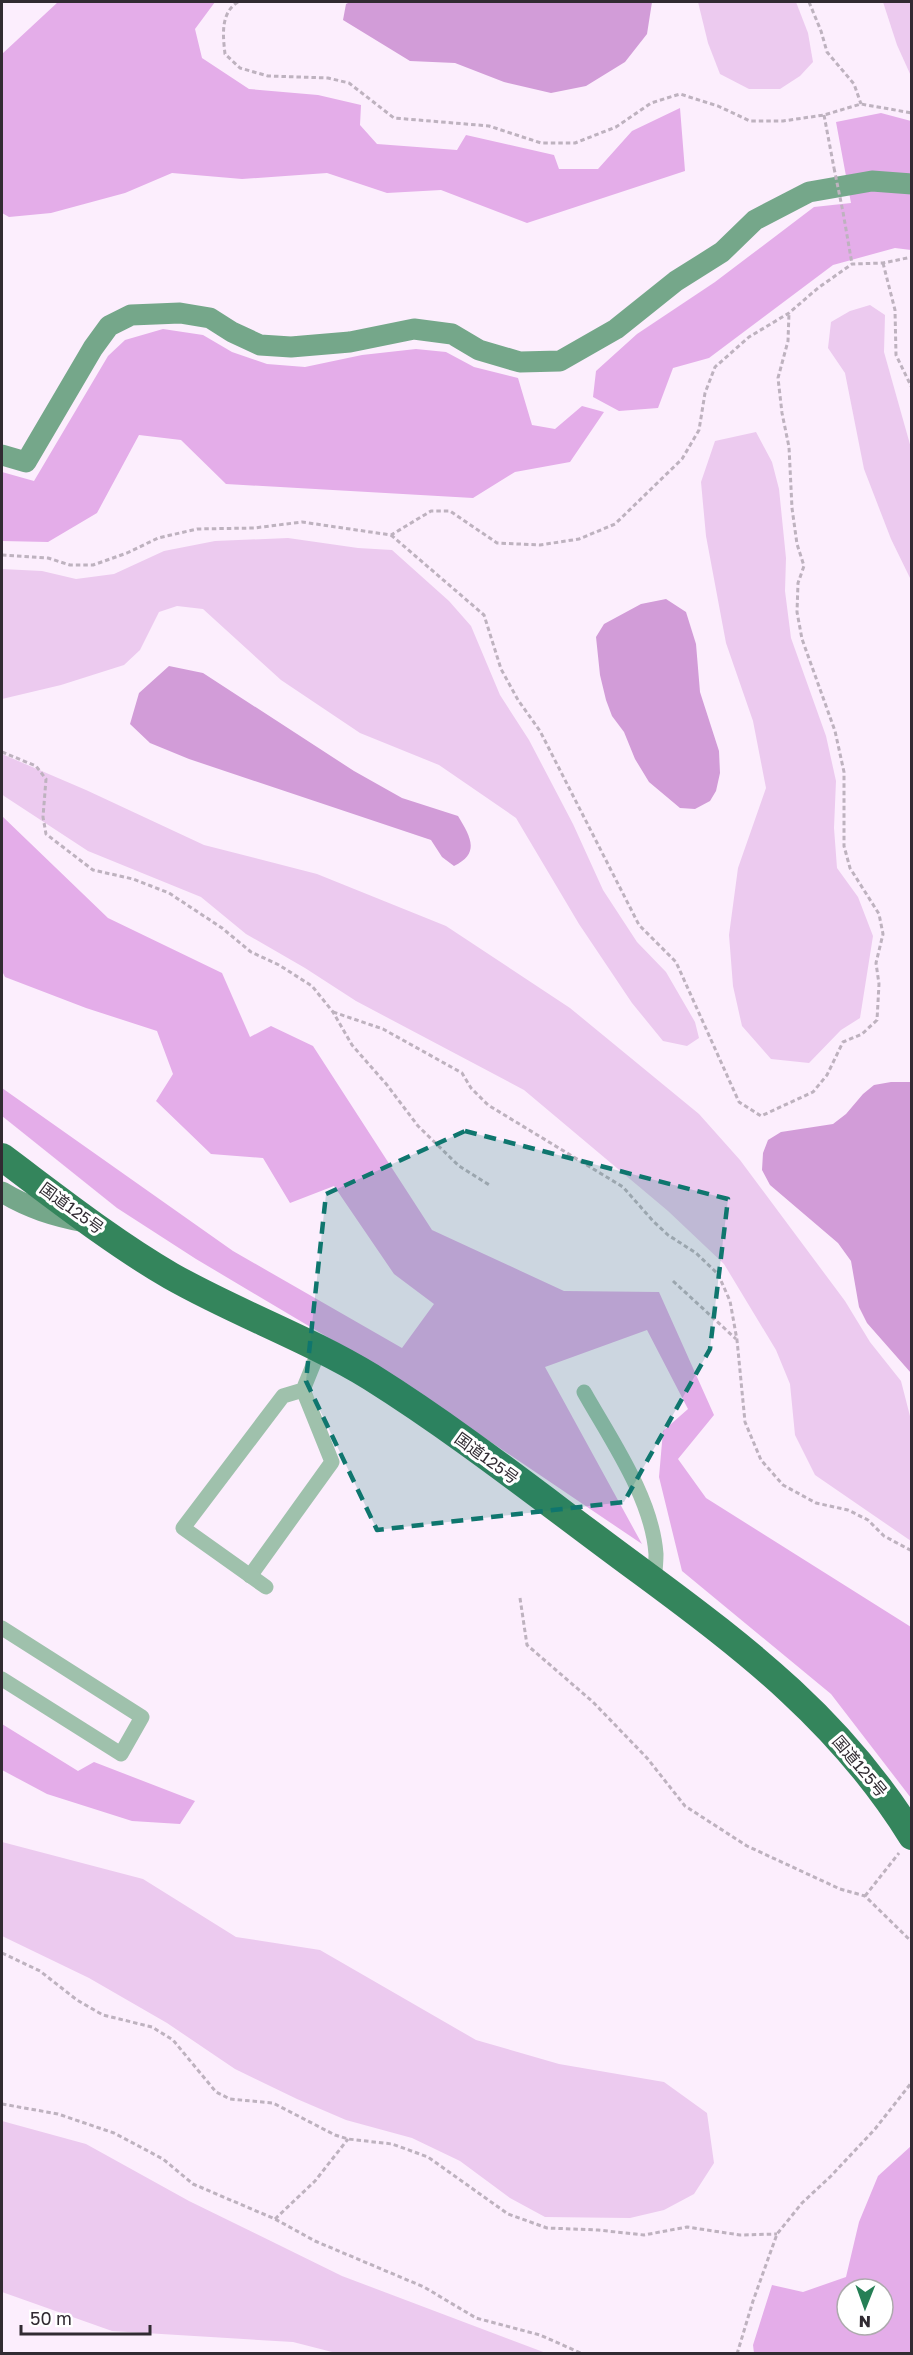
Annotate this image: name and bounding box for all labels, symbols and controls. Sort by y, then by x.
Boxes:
street label: 国道125号 [36,1178,108,1238]
street label: 国道125号 [451,1428,523,1488]
street label: 国道125号 [828,1731,892,1801]
north arrow [835,2277,895,2337]
scale bar [21,2298,150,2336]
text: 50 m [30,2307,72,2329]
text: N [858,2312,871,2332]

